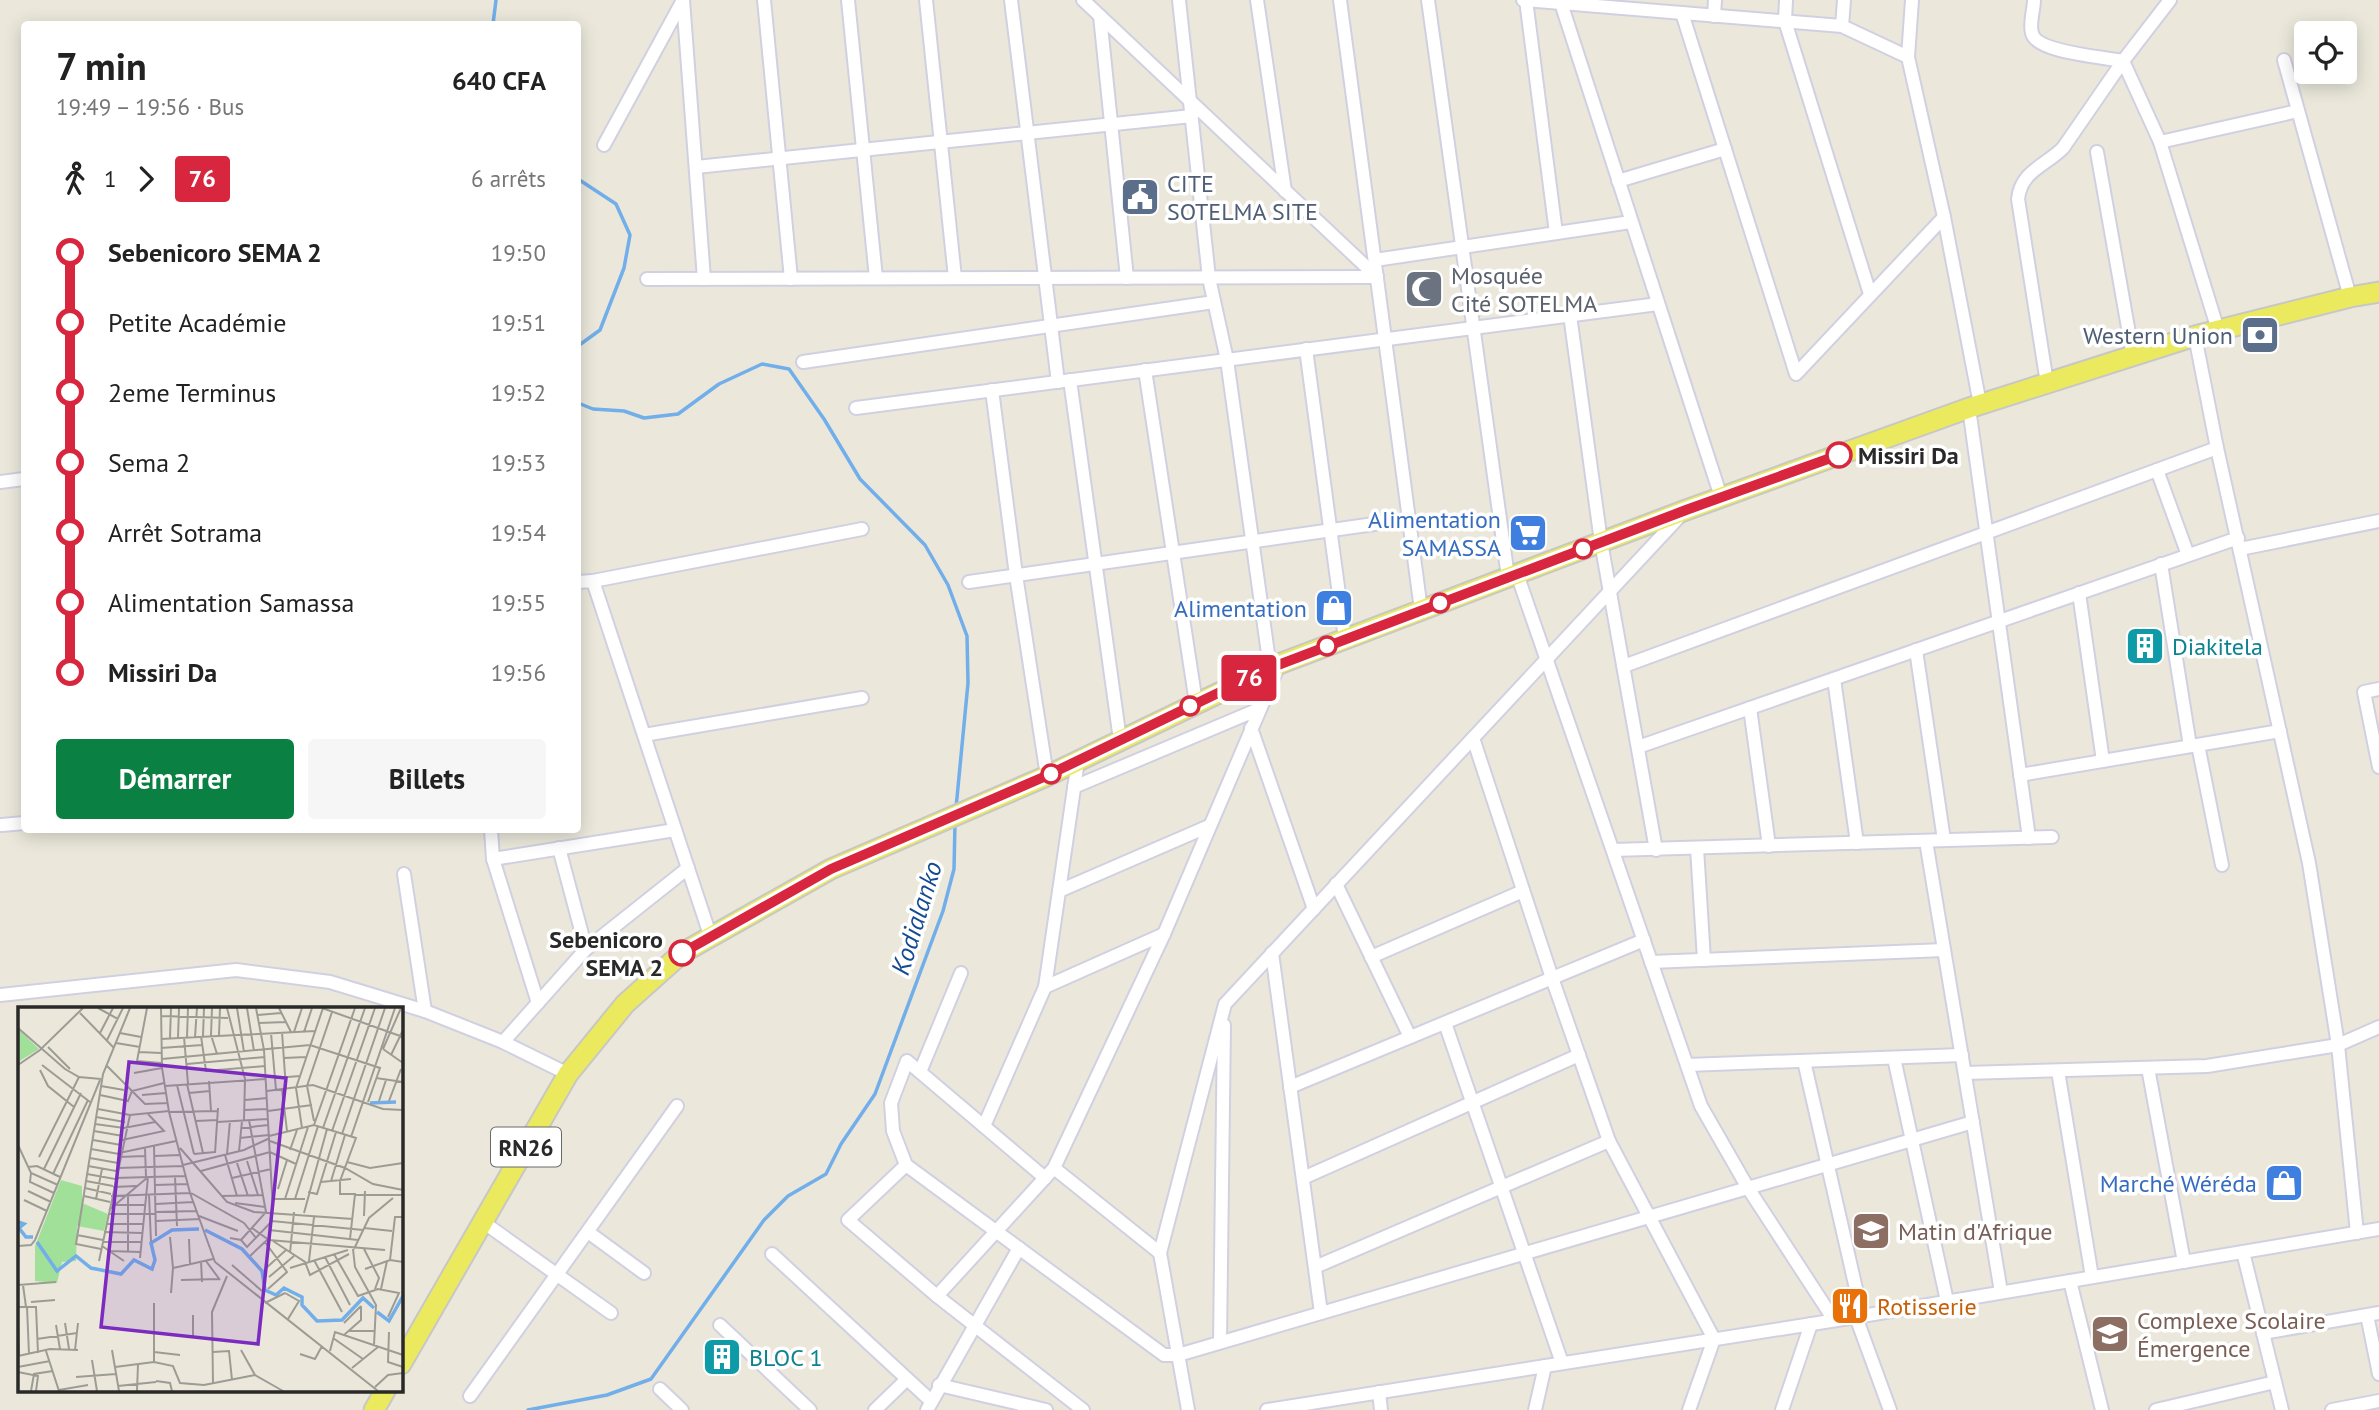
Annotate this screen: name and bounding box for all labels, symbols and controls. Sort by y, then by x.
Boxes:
map controls [2294,21,2357,84]
button: locate [2294,21,2357,84]
text: 7 min [56,41,147,90]
text: 640 CFA [452,64,546,97]
text: 19:49 – 19:56 · Bus [56,92,244,121]
icon: walk [56,160,94,198]
icon: forward [127,160,165,198]
text: 76 [189,163,216,194]
text: 1 [104,164,117,193]
text: 6 arrêts [471,164,546,193]
place label: CITE SOTELMA SITE [1167,168,1318,227]
public building icon: CITE SOTELMA SITE [1119,176,1161,218]
text: Sebenicoro SEMA 2 [108,236,322,269]
text: 19:50 [491,238,546,267]
place label: Mosquée Cité SOTELMA [1451,260,1597,319]
mosque icon: Mosquée Cité SOTELMA [1403,268,1445,310]
text: Petite Académie [108,306,286,339]
text: 19:51 [491,308,546,337]
bank icon: Western Union [2239,314,2281,356]
place label: Western Union [2083,320,2233,351]
text: 2eme Terminus [108,376,276,409]
text: 19:52 [491,378,546,407]
place label: Missiri Da [1858,440,1959,471]
marker: Missiri Da [1826,442,1852,468]
text: Sema 2 [108,446,190,479]
text: 19:53 [491,448,546,477]
place label: Alimentation SAMASSA [1368,504,1501,563]
supermarket icon: Alimentation SAMASSA [1507,512,1549,554]
text: Arrêt Sotrama [108,516,262,549]
text: 19:54 [491,518,546,547]
unlabelled marker [1573,539,1593,559]
text: Alimentation Samassa [108,586,354,619]
shop icon: Alimentation [1313,587,1355,629]
text: 19:55 [491,588,546,617]
place label: Alimentation [1174,593,1307,624]
unlabelled marker [1430,593,1450,613]
building icon: Diakitela [2124,625,2166,667]
place label: Diakitela [2172,631,2263,662]
unlabelled marker [1317,636,1337,656]
line badge: 76 [1218,655,1280,701]
text: Missiri Da [108,656,217,689]
text: 19:56 [491,658,546,687]
text: 76 [1235,662,1263,693]
unlabelled marker [1180,696,1200,716]
button: Démarrer [56,739,294,819]
button: Billets [308,739,546,819]
unlabelled marker [1041,764,1061,784]
water label: Kodialanko [883,857,949,979]
place label: Sebenicoro SEMA 2 [549,924,663,983]
marker: Sebenicoro SEMA 2 [669,940,695,966]
inset map [18,1007,402,1392]
road number: RN26 [491,1128,561,1166]
shop icon: Marché Wéréda [2263,1162,2305,1204]
place label: Marché Wéréda [2100,1168,2257,1199]
school or university icon: Matin d'Afrique [1850,1210,1892,1252]
place label: Matin d'Afrique [1898,1216,2053,1247]
restaurant icon: Rotisserie [1829,1285,1871,1327]
place label: Rotisserie [1877,1291,1977,1322]
place label: Complexe Scolaire Émergence [2137,1305,2326,1364]
school or university icon: Complexe Scolaire Émergence [2089,1313,2131,1355]
building icon: BLOC 1 [701,1336,743,1378]
place label: BLOC 1 [749,1342,823,1373]

